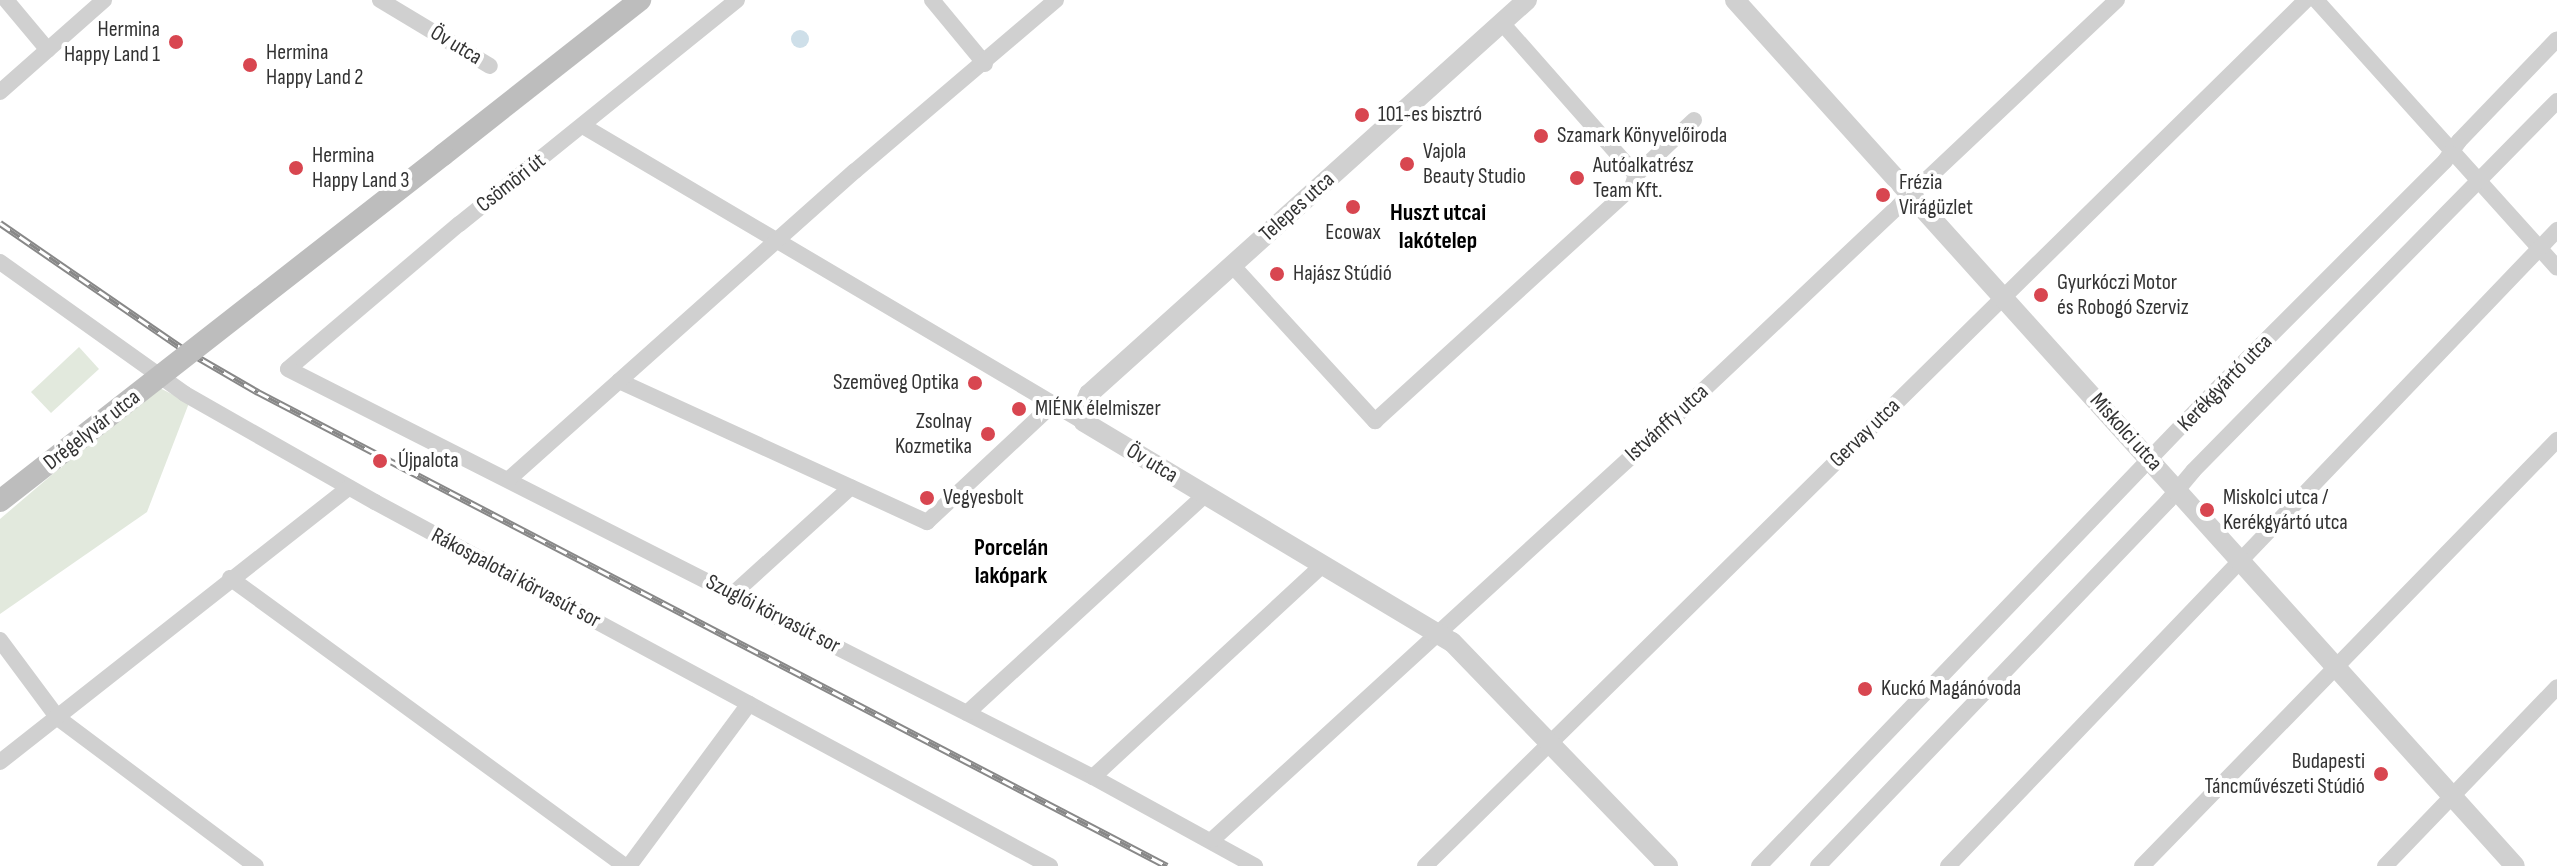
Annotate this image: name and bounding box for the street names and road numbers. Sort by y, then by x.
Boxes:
street label: Öv utca [425,19,487,71]
street label: Csömöri út [471,148,551,218]
street label: Telepes utca [1254,167,1340,247]
street label: Kerékgyártó utca [2172,329,2278,437]
street label: Istvánffy utca [1620,379,1714,467]
street label: Drégelyvár utca [39,384,145,476]
street label: Miskolci utca [2084,388,2168,476]
street label: Gervay utca [1824,393,1906,473]
street label: Öv utca [1121,437,1183,489]
street label: Rákospalotai körvasút sor [427,522,605,634]
street label: Szuglói körvasút sor [702,569,844,659]

